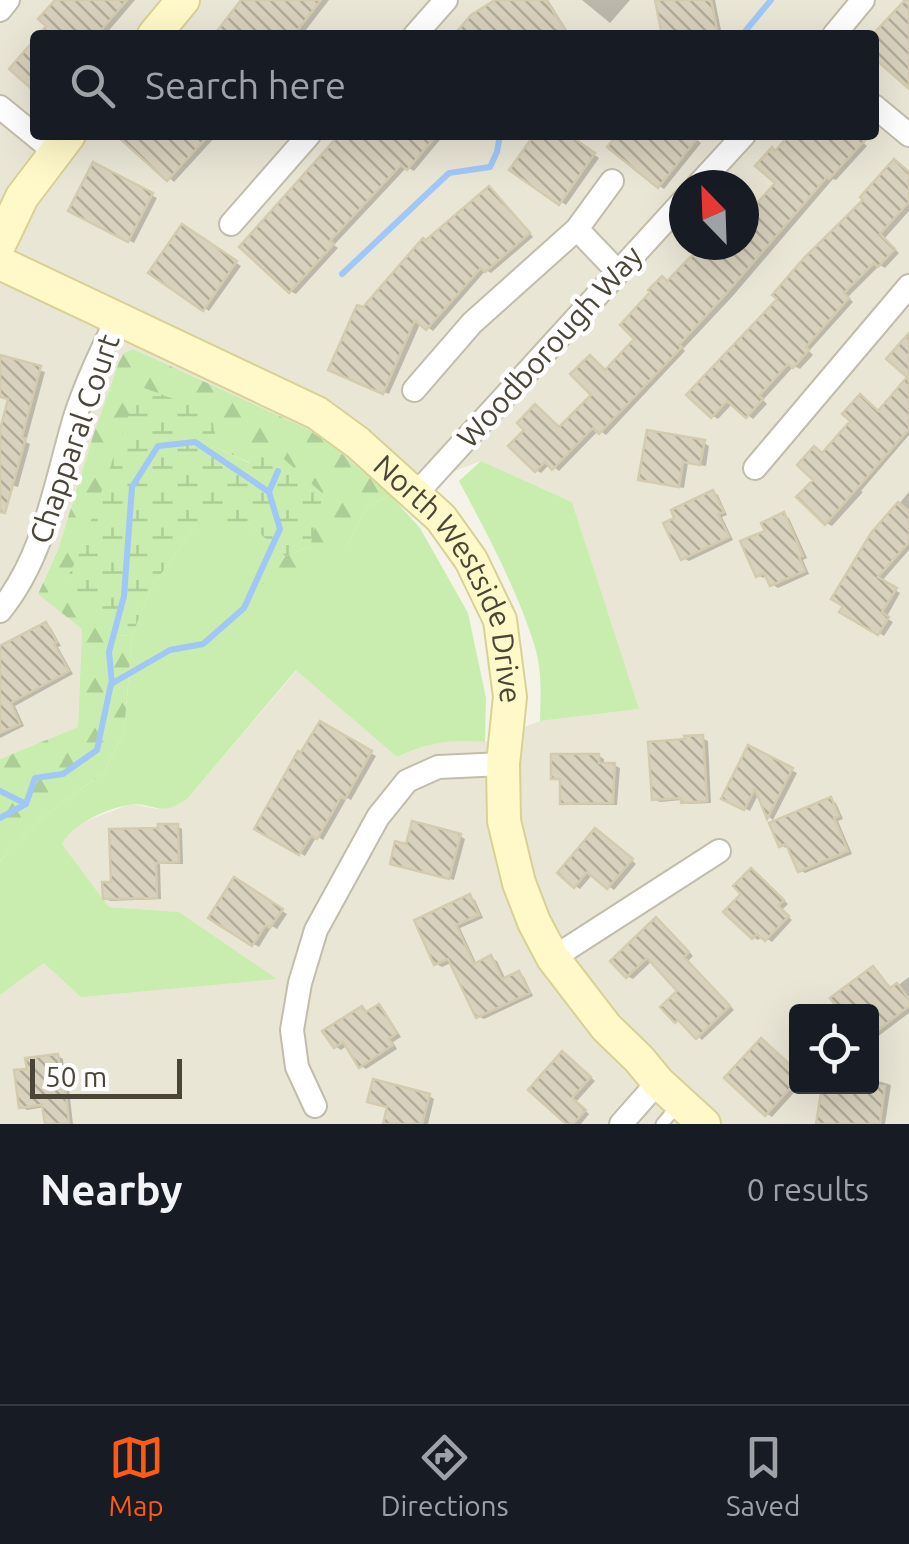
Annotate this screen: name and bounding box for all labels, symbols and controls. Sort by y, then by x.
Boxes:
search box [30,30,879,140]
icon: search [65,58,120,113]
text: Search here [145,64,346,106]
north arrow [669,170,759,260]
street label: Woodborough Way [450,239,649,454]
street label: Chapparal Court [22,329,126,548]
street label: North Westside Drive [367,448,529,705]
map controls [789,1004,879,1094]
button: locate [789,1004,879,1094]
scale bar [30,1054,182,1098]
text: 50 m [45,1061,107,1092]
text: Nearby [40,1166,183,1213]
text: 0 results [747,1171,869,1207]
tab: Map [109,1430,164,1521]
tab: Directions [381,1430,509,1521]
tab: Saved [726,1430,800,1521]

